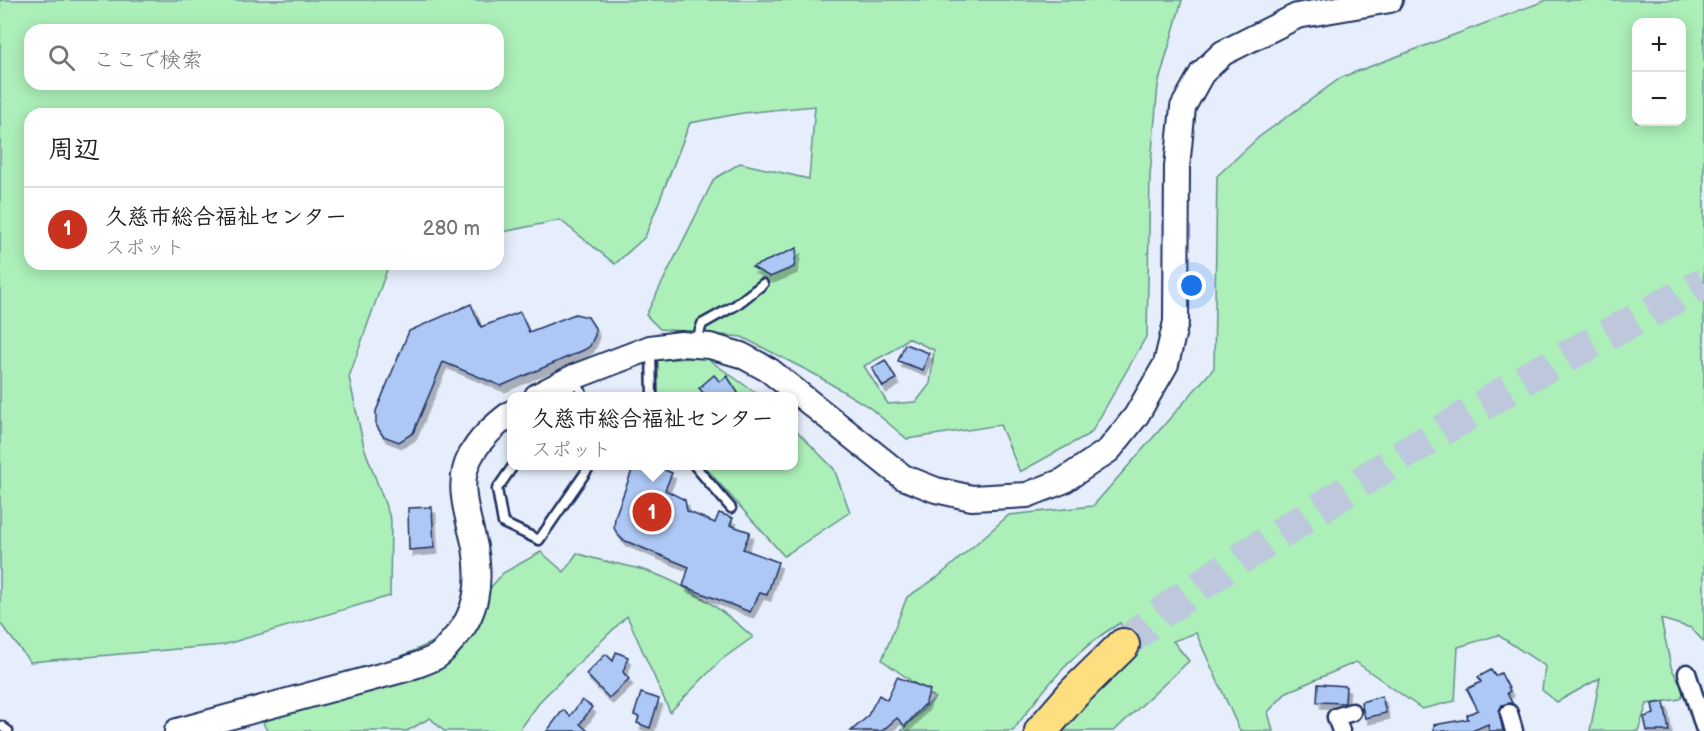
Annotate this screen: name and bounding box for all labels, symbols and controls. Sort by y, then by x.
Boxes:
map controls [1632,18,1686,126]
button: + [1632,18,1686,72]
search box [24,24,504,90]
icon: search [45,41,78,74]
text: ここで検索 [93,47,203,74]
button: − [1632,72,1686,126]
text: 周辺 [48,135,100,166]
text: 久慈市総合福祉センター [105,204,347,231]
text: 1 [63,217,72,241]
text: 280 m [423,217,480,241]
text: スポット [105,236,185,260]
your location [1177,271,1206,300]
popup [507,392,798,470]
text: 久慈市総合福祉センター [531,406,774,433]
text: スポット [531,438,611,462]
pin: 1 [632,490,672,534]

